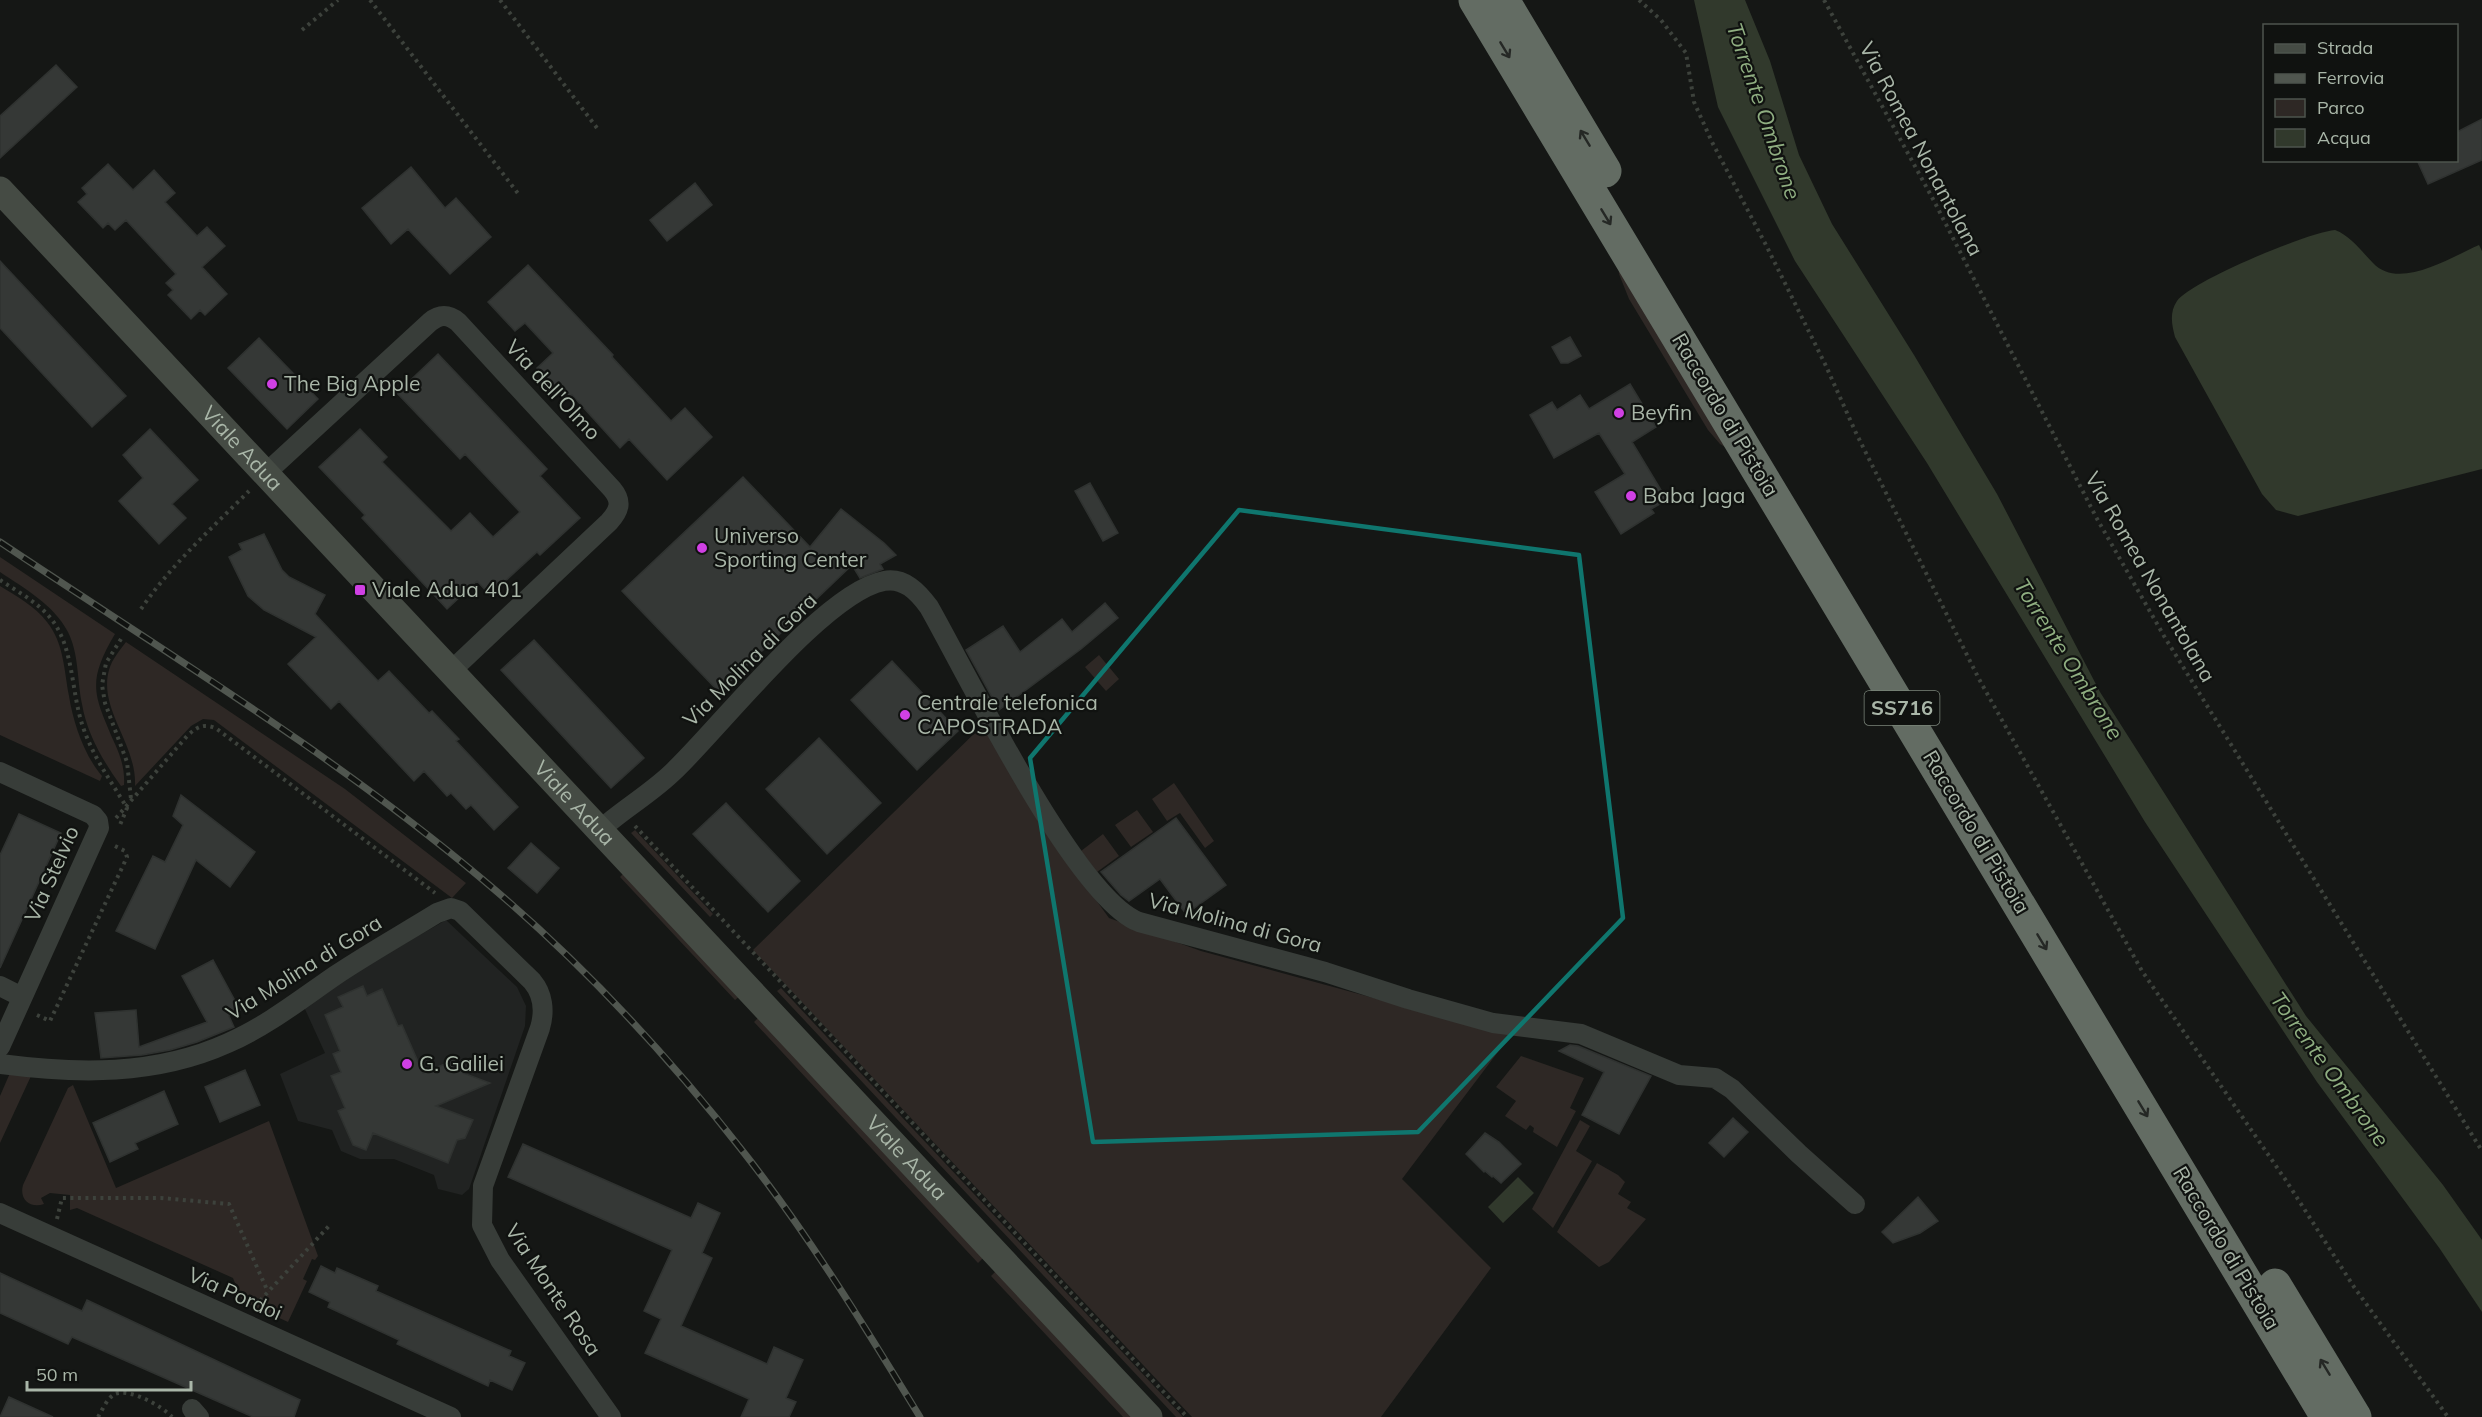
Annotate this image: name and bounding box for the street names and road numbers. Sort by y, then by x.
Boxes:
street label: Via Romea Nonantolana [1854,37,1989,260]
street label: Raccordo di Pistoia [1667,328,1785,501]
street label: Via dell'Olmo [501,334,607,445]
street label: Viale Adua [197,400,289,496]
street label: Via Romea Nonantolana [2080,467,2222,686]
street label: Via Molina di Gora [677,587,822,732]
road number: SS716 [1864,691,1940,725]
street label: Raccordo di Pistoia [1918,745,2036,918]
street label: Viale Adua [529,755,621,850]
street label: Via Stelvio [18,821,84,926]
street label: Via Molina di Gora [1146,886,1325,958]
street label: Via Molina di Gora [221,909,386,1026]
street label: Viale Adua [861,1109,953,1205]
street label: Raccordo di Pistoia [2168,1161,2286,1334]
street label: Via Monte Rosa [500,1219,608,1360]
street label: Via Pordoi [184,1261,286,1325]

